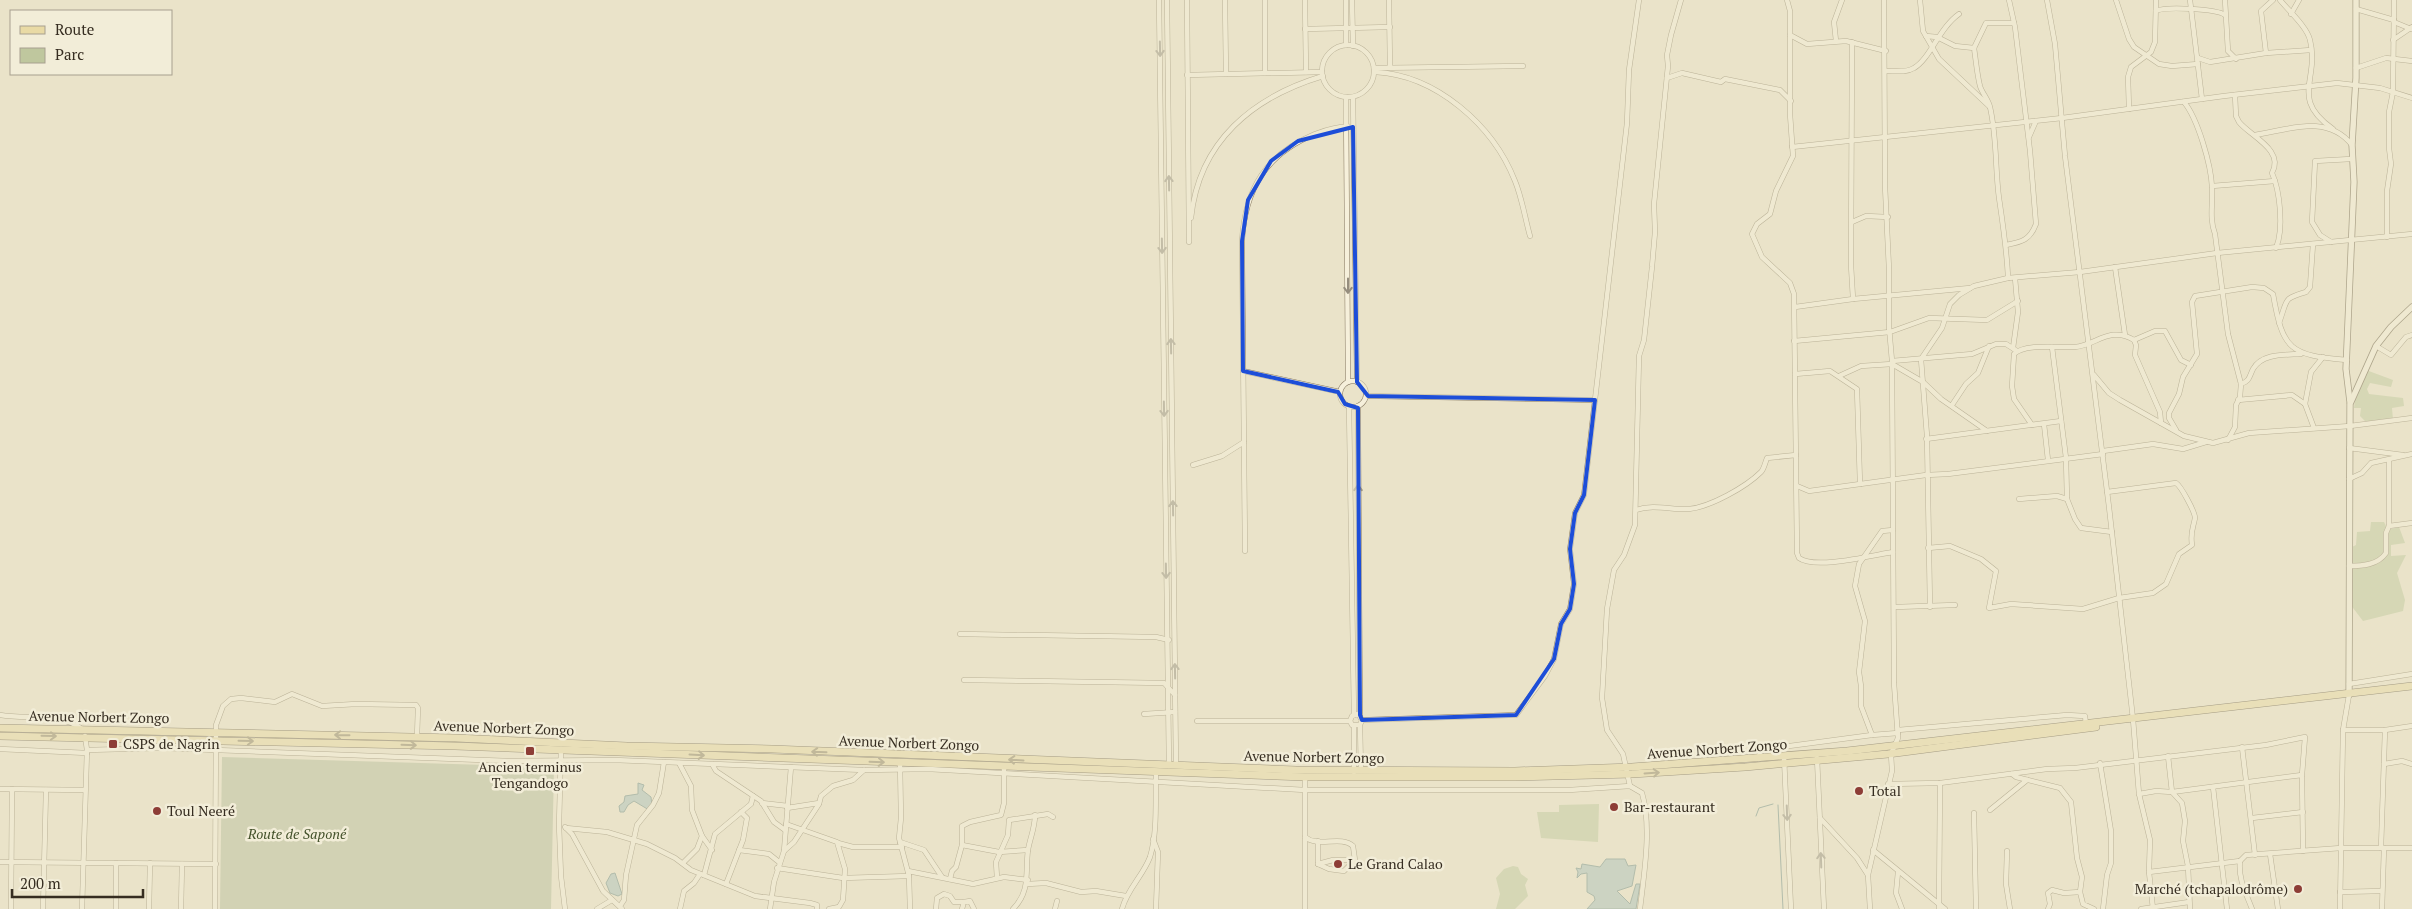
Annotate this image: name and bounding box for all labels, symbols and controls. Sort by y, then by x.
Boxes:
legend [10,10,172,75]
text: Route [55,19,94,39]
one-way arrow [1155,40,1165,56]
text: Parc [55,44,84,64]
one-way arrow [1164,175,1174,192]
one-way arrow [1157,238,1167,254]
one-way arrow [1343,278,1353,294]
one-way arrow [1166,338,1176,354]
one-way arrow [1159,400,1169,416]
one-way arrow [1353,484,1363,500]
one-way arrow [1168,500,1178,516]
one-way arrow [1161,562,1171,579]
one-way arrow [1170,663,1180,679]
street label: Avenue Norbert Zongo [29,706,170,727]
street label: Avenue Norbert Zongo [433,716,575,739]
one-way arrow [334,730,350,739]
street label: Avenue Norbert Zongo [838,731,980,754]
one-way arrow [40,732,56,741]
place label: CSPS de Nagrin [123,734,220,753]
street label: Avenue Norbert Zongo [1646,734,1788,763]
one-way arrow [238,736,254,746]
marker: CSPS de Nagrin [107,738,119,750]
one-way arrow [400,740,416,749]
marker: Ancien terminus Tengandogo [524,745,536,757]
street label: Avenue Norbert Zongo [1244,746,1385,767]
one-way arrow [811,747,827,756]
one-way arrow [689,751,705,760]
one-way arrow [1009,755,1025,764]
place label: Ancien terminus Tengandogo [478,757,582,792]
one-way arrow [869,757,885,766]
one-way arrow [1644,768,1660,777]
place label: Total [1869,781,1901,800]
marker: Total [1853,785,1865,797]
place label: Bar-restaurant [1624,797,1716,816]
place label: Toul Neeré [167,801,235,820]
marker: Bar-restaurant [1608,801,1620,813]
one-way arrow [1783,804,1792,820]
marker: Toul Neeré [151,805,163,817]
park label: Route de Saponé [247,824,347,843]
one-way arrow [1817,853,1826,869]
place label: Le Grand Calao [1348,854,1443,873]
marker: Le Grand Calao [1332,858,1344,870]
scale bar [12,866,144,898]
text: 200 m [20,873,61,893]
place label: Marché (tchapalodrôme) [2135,879,2288,898]
marker: Marché (tchapalodrôme) [2292,883,2304,895]

